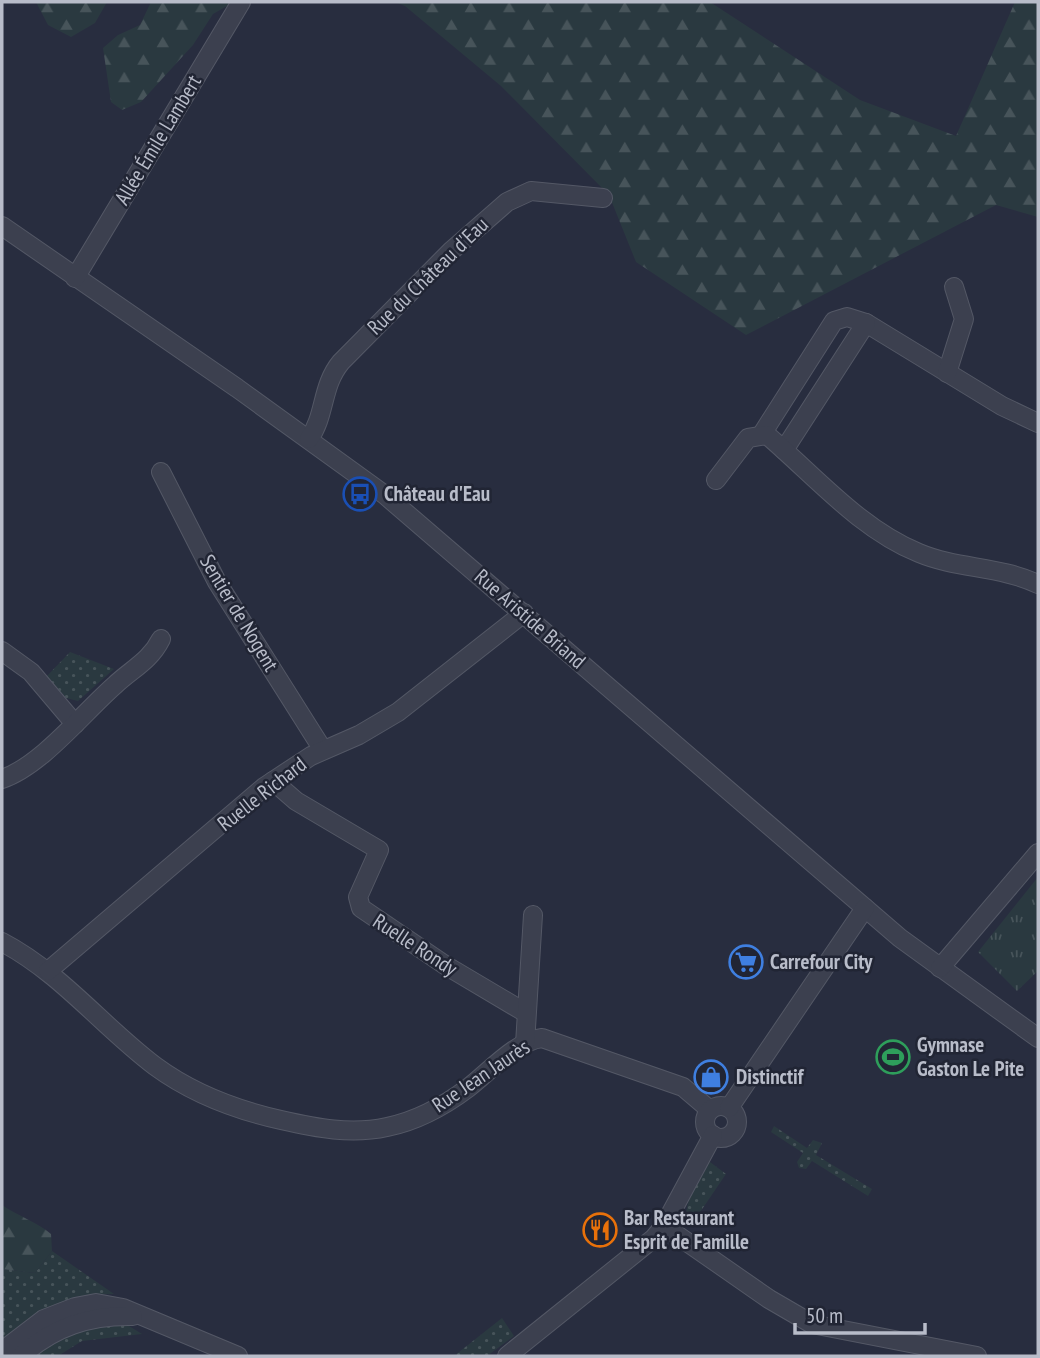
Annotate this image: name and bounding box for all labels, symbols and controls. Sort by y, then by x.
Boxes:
street label: Allée Émile Lambert [108,70,207,210]
street label: Rue du Château d'Eau [361,211,494,340]
bus stop icon: Château d'Eau [341,475,379,513]
place label: Château d'Eau [384,480,490,507]
street label: Sentier de Nogent [194,549,285,676]
street label: Rue Aristide Briand [469,563,591,674]
street label: Ruelle Richard [212,751,312,837]
street label: Ruelle Rondy [368,907,463,982]
supermarket icon: Carrefour City [727,943,765,981]
place label: Carrefour City [770,948,873,975]
place label: Gymnase Gaston Le Pite [917,1031,1024,1082]
street label: Rue Jean Jaurès [427,1033,535,1118]
sports icon: Gymnase Gaston Le Pite [874,1038,912,1076]
shop icon: Distinctif [692,1058,730,1096]
place label: Distinctif [736,1063,805,1090]
place label: Bar Restaurant Esprit de Famille [624,1204,749,1255]
restaurant icon: Bar Restaurant Esprit de Famille [581,1211,619,1249]
scale bar [795,1292,925,1336]
text: 50 m [806,1302,843,1329]

